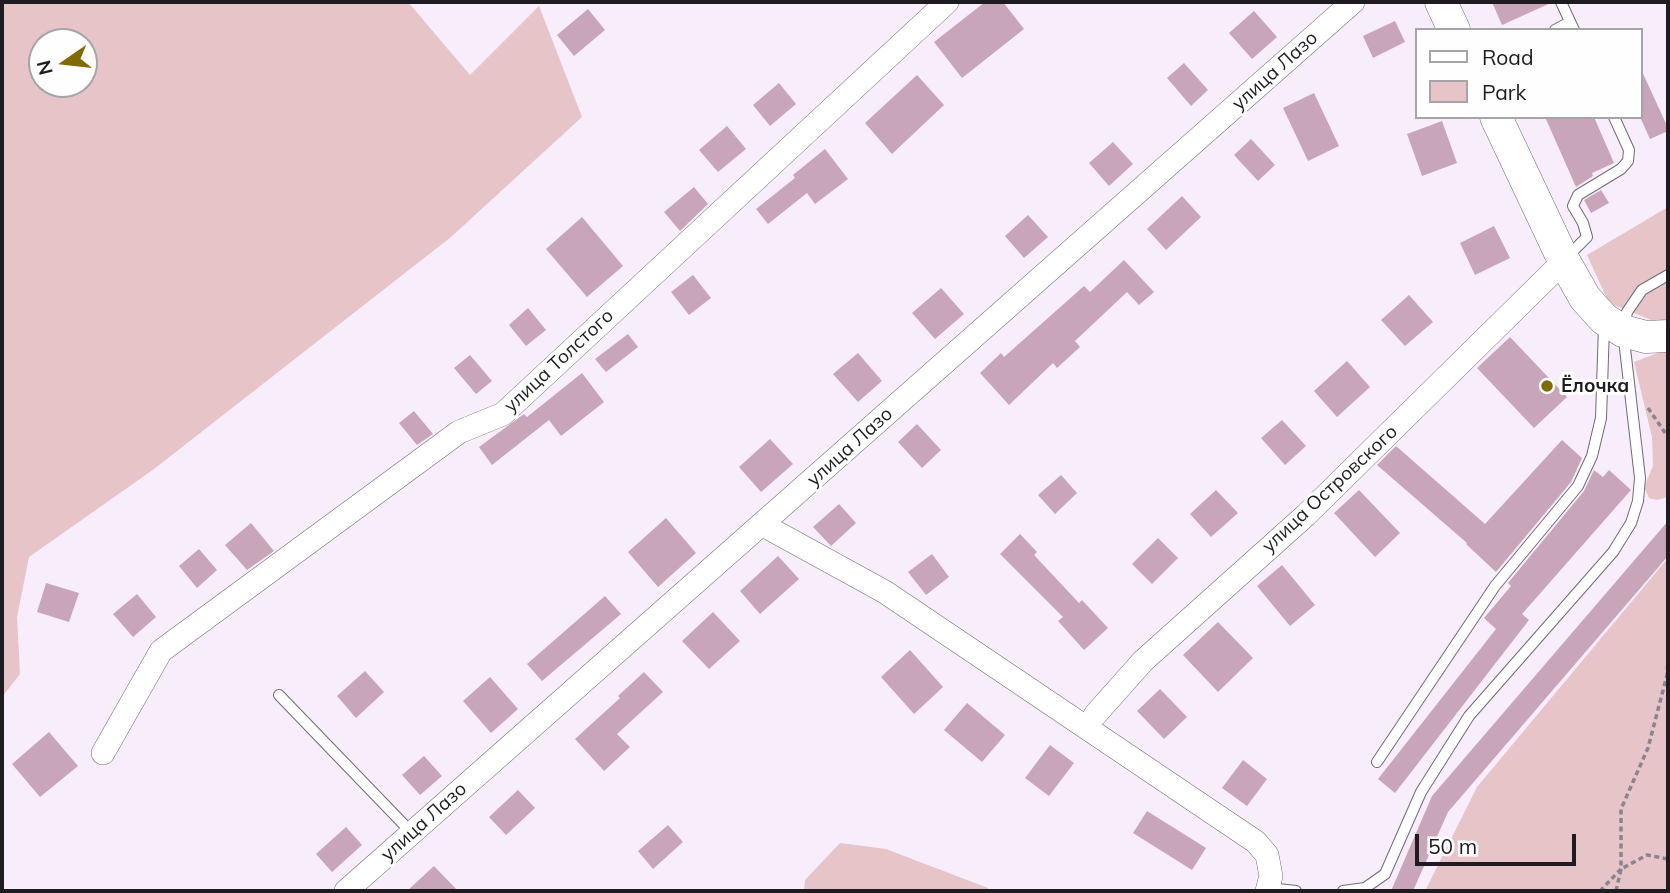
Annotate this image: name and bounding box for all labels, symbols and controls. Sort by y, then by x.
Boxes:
street label: улица Лазо [1228,27,1322,115]
north arrow [28,28,98,98]
legend [1414,28,1642,119]
text: Road [1482,44,1533,70]
text: N [31,58,58,77]
text: Park [1482,79,1526,105]
street label: улица Толстого [500,305,618,417]
place label: Ёлочка [1561,375,1629,397]
marker: Ёлочка [1539,378,1555,394]
street label: улица Лазо [803,403,897,491]
street label: улица Островского [1258,420,1402,558]
street label: улица Лазо [377,778,471,866]
scale bar [1418,820,1579,864]
text: 50 m [1428,833,1477,859]

